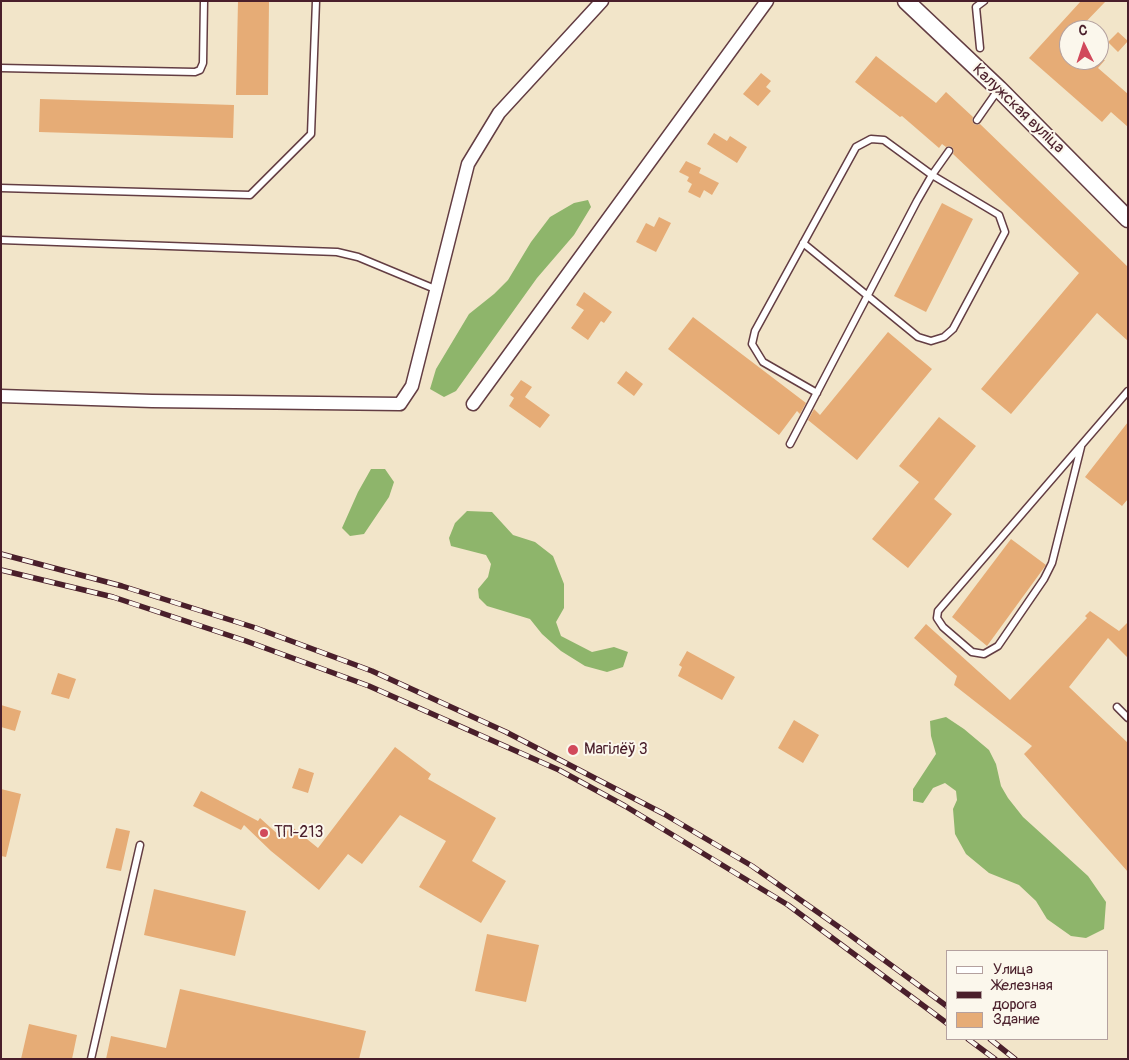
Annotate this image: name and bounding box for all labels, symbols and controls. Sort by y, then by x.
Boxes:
north arrow [1059,20,1109,70]
text: С [1078,22,1088,39]
street label: Калужская вуліца [968,60,1068,158]
place label: Магілёў 3 [584,740,648,760]
marker: Магілёў 3 [566,743,580,757]
place label: ТП-213 [274,823,323,843]
marker: ТП-213 [258,827,270,839]
legend [946,950,1109,1040]
text: Улица [993,960,1033,979]
text: Железная дорога [992,976,1053,1014]
text: Здание [993,1010,1040,1029]

